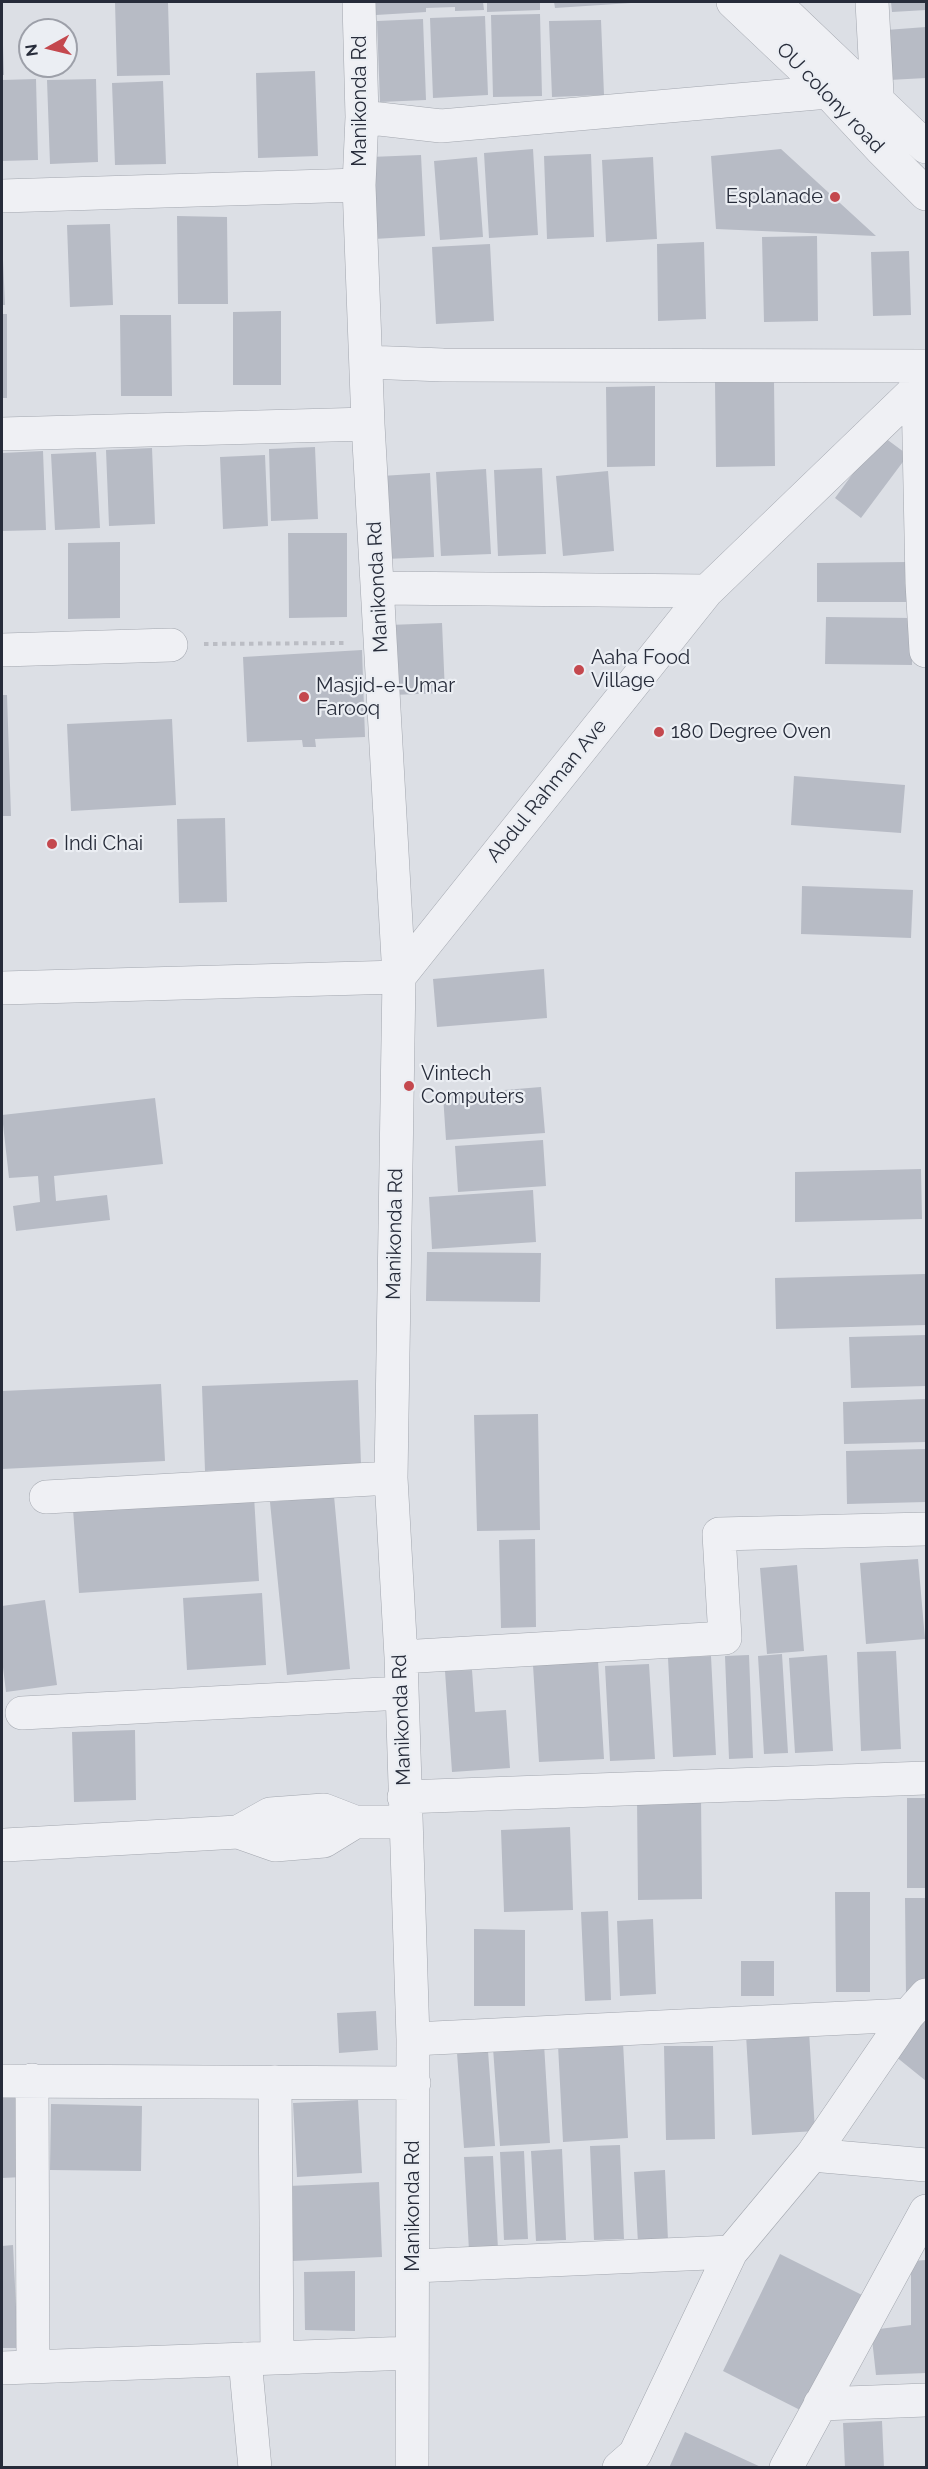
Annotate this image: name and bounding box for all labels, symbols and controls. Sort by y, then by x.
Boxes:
north arrow [18,18,78,78]
street label: Manikonda Rd [348,35,372,167]
street label: OU colony road [771,38,889,158]
text: N [21,43,42,58]
place label: Esplanade [726,185,823,209]
marker: Esplanade [828,190,842,204]
street label: Manikonda Rd [363,521,393,653]
place label: Aaha Food Village [591,646,690,693]
marker: Aaha Food Village [572,663,586,677]
place label: Masjid-e-Umar Farooq [316,674,455,721]
marker: Masjid-e-Umar Farooq [297,690,311,704]
street label: Abdul Rahman Ave [482,715,612,867]
place label: 180 Degree Oven [671,720,831,744]
marker: 180 Degree Oven [652,725,666,739]
place label: Indi Chai [64,832,143,856]
marker: Indi Chai [45,837,59,851]
place label: Vintech Computers [421,1062,524,1109]
marker: Vintech Computers [402,1079,416,1093]
street label: Manikonda Rd [382,1168,408,1300]
street label: Manikonda Rd [388,1654,416,1786]
street label: Manikonda Rd [401,2140,425,2272]

